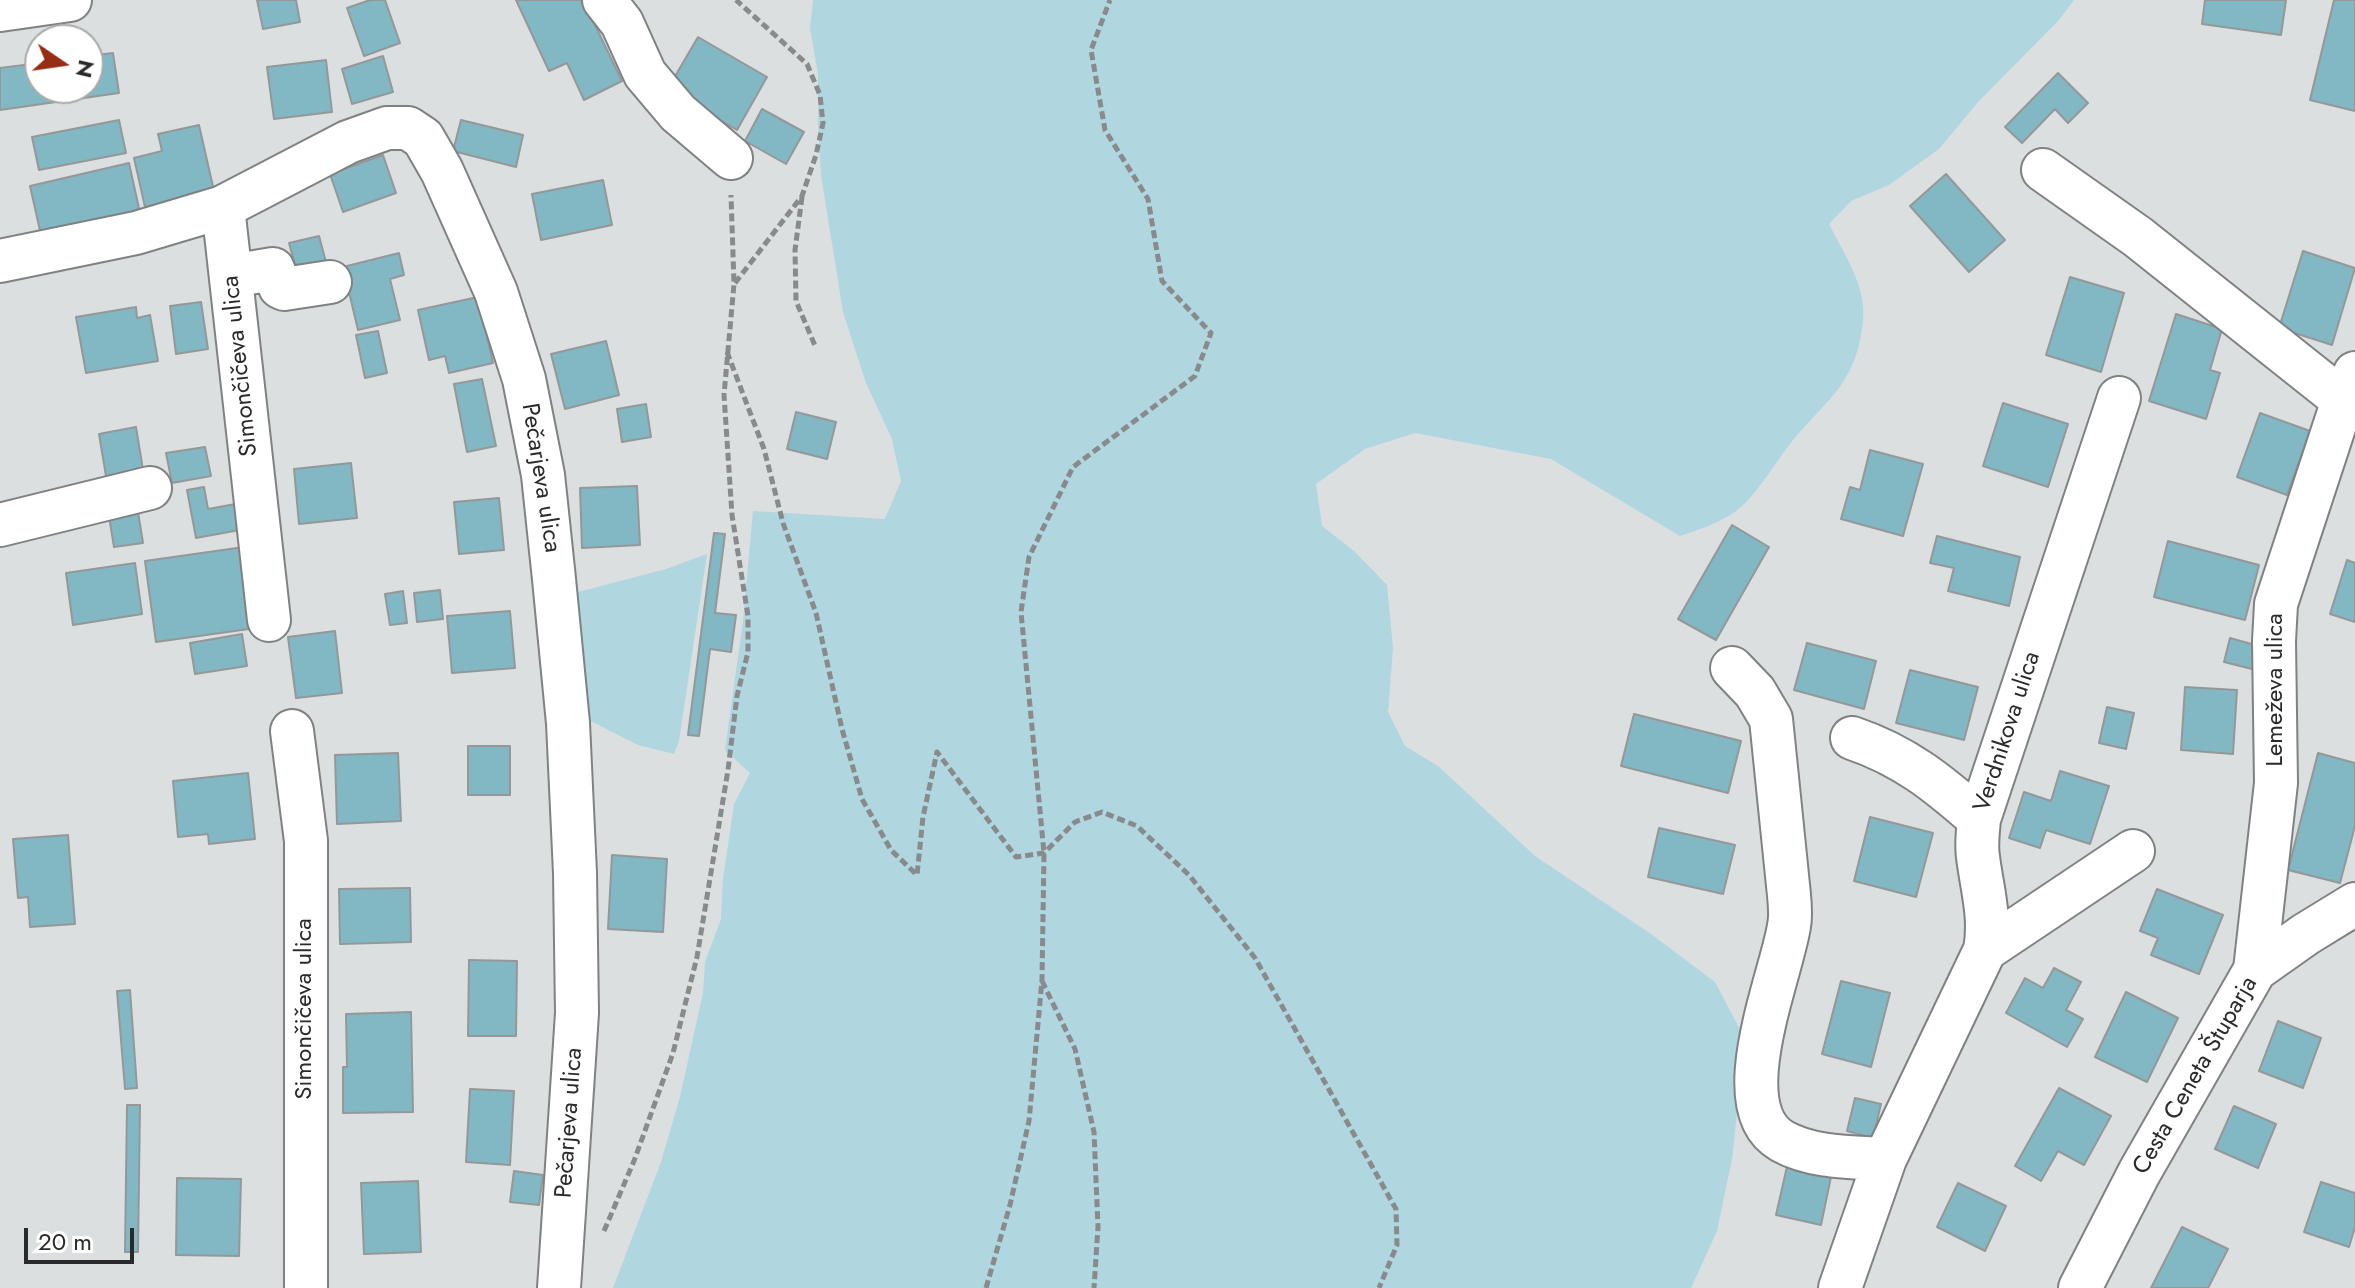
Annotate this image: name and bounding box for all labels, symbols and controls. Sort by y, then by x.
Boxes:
north arrow [24,24,104,104]
text: N [68,57,103,81]
street label: Simončičeva ulica [217,274,265,458]
street label: Pečarjeva ulica [514,401,566,555]
street label: Lemeževa ulica [2262,613,2290,767]
street label: Verdnikova ulica [1969,648,2047,816]
street label: Simončičeva ulica [291,918,319,1100]
street label: Cesta Ceneta Štuparja [2128,972,2264,1180]
street label: Pečarjeva ulica [550,1047,590,1199]
scale bar [28,1212,138,1262]
text: 20 m [38,1224,92,1259]

